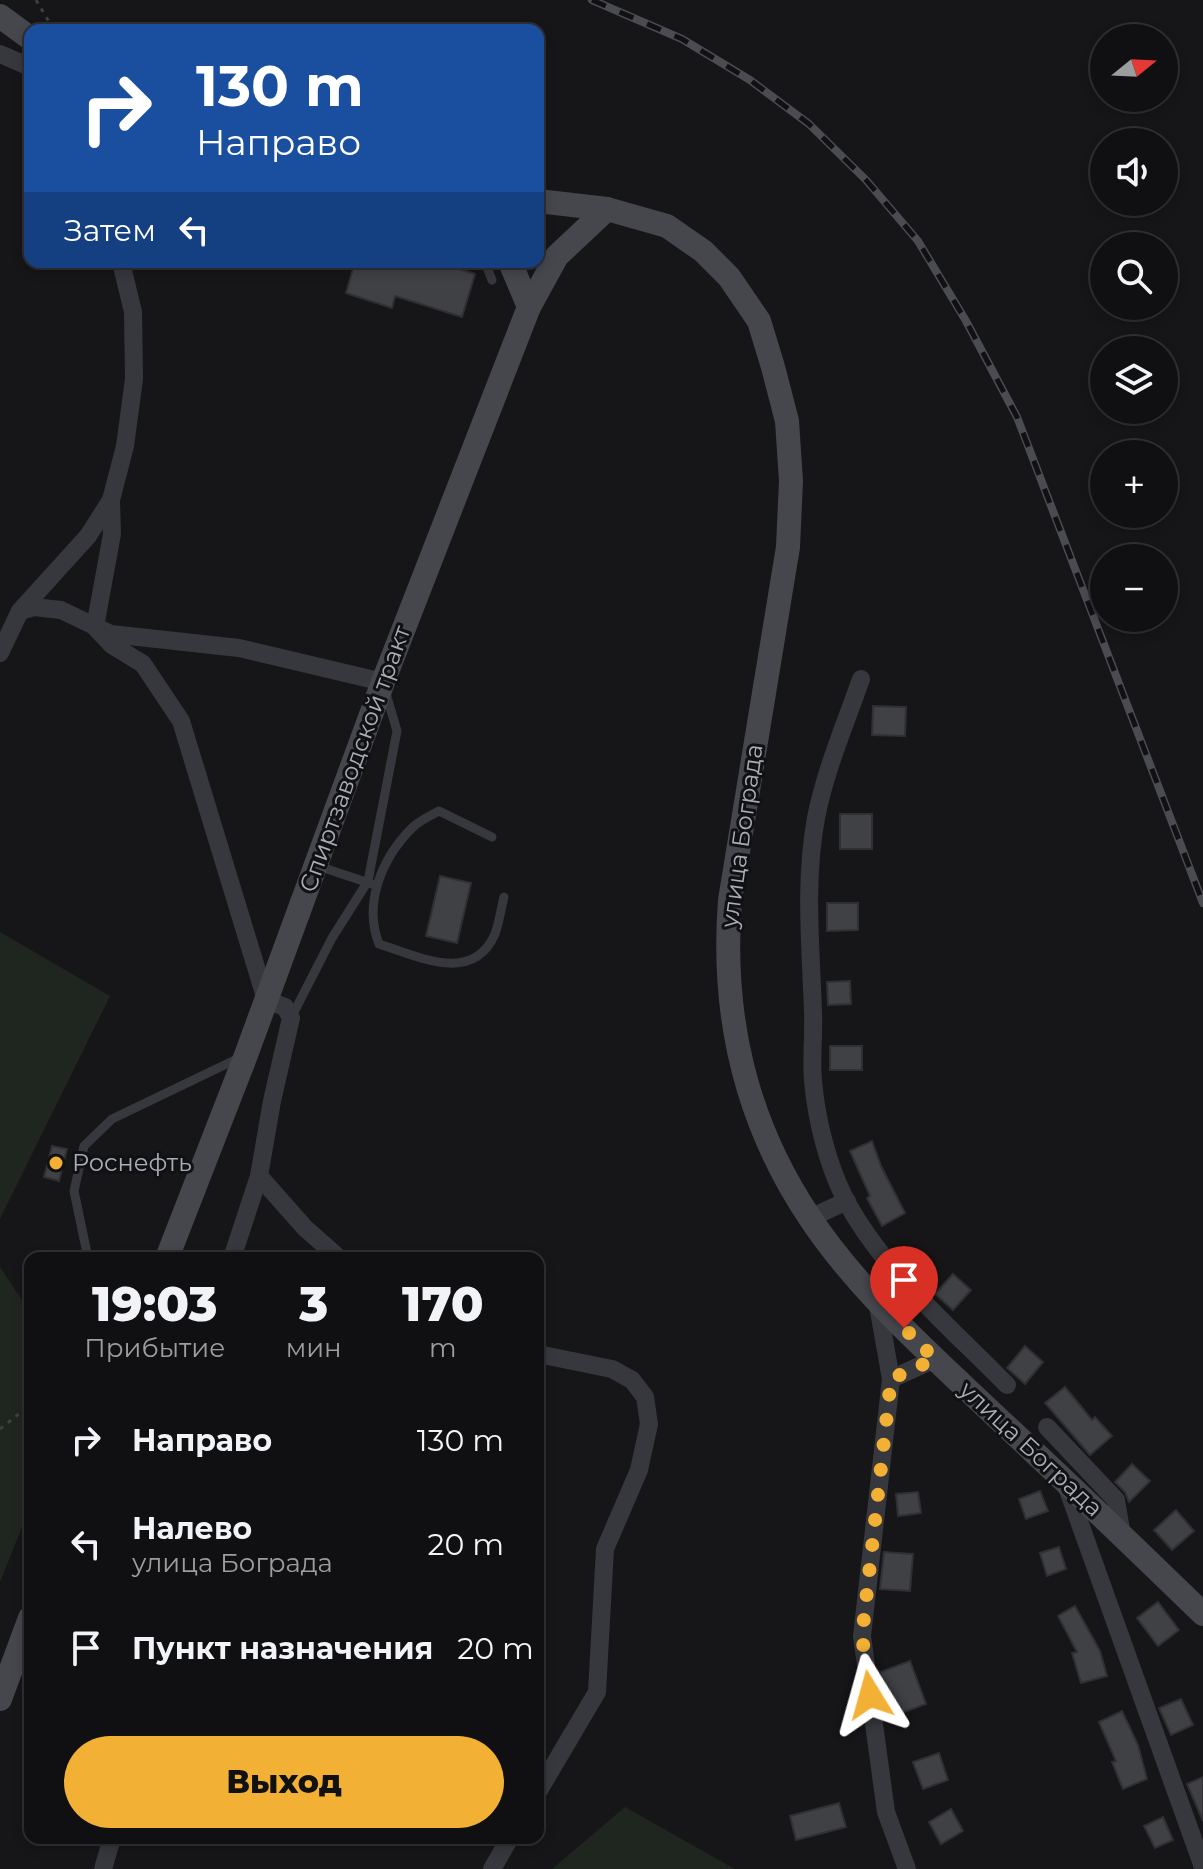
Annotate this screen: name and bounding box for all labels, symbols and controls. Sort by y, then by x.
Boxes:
north arrow [1090,24,1178,112]
map controls [1090,24,1178,632]
text: 130 m [196,52,364,120]
icon: right [64,56,168,160]
text: Направо [196,120,361,164]
button: sound [1090,128,1178,216]
icon: left [172,208,216,252]
text: Затем [64,212,156,249]
button: search [1090,232,1178,320]
button: layers [1090,336,1178,424]
button: + [1090,440,1178,528]
button: − [1090,544,1178,632]
street label: Спиртзаводской тракт [293,621,416,896]
street label: улица Бограда [714,742,769,931]
place label: Роснефть [72,1148,192,1177]
marker: Роснефть [47,1154,65,1172]
pin [870,1246,938,1328]
icon: arrive [882,1258,926,1302]
text: 19:03 [92,1275,218,1333]
text: 3 [299,1275,328,1333]
text: 170 [402,1275,484,1333]
text: Прибытие [84,1332,225,1364]
text: мин [286,1332,342,1364]
text: m [429,1332,457,1364]
street label: улица Бограда [953,1374,1109,1522]
icon: right [64,1418,108,1462]
text: Направо [132,1422,272,1459]
text: 130 m [417,1422,504,1459]
text: Налево [132,1510,252,1547]
icon: left [64,1522,108,1566]
text: 20 m [427,1526,504,1563]
text: улица Бограда [132,1547,333,1579]
icon: arrive [64,1626,108,1670]
text: Пункт назначения [132,1630,433,1667]
text: 20 m [457,1630,534,1667]
position arrow [828,1653,912,1737]
button: Выход [64,1736,504,1828]

